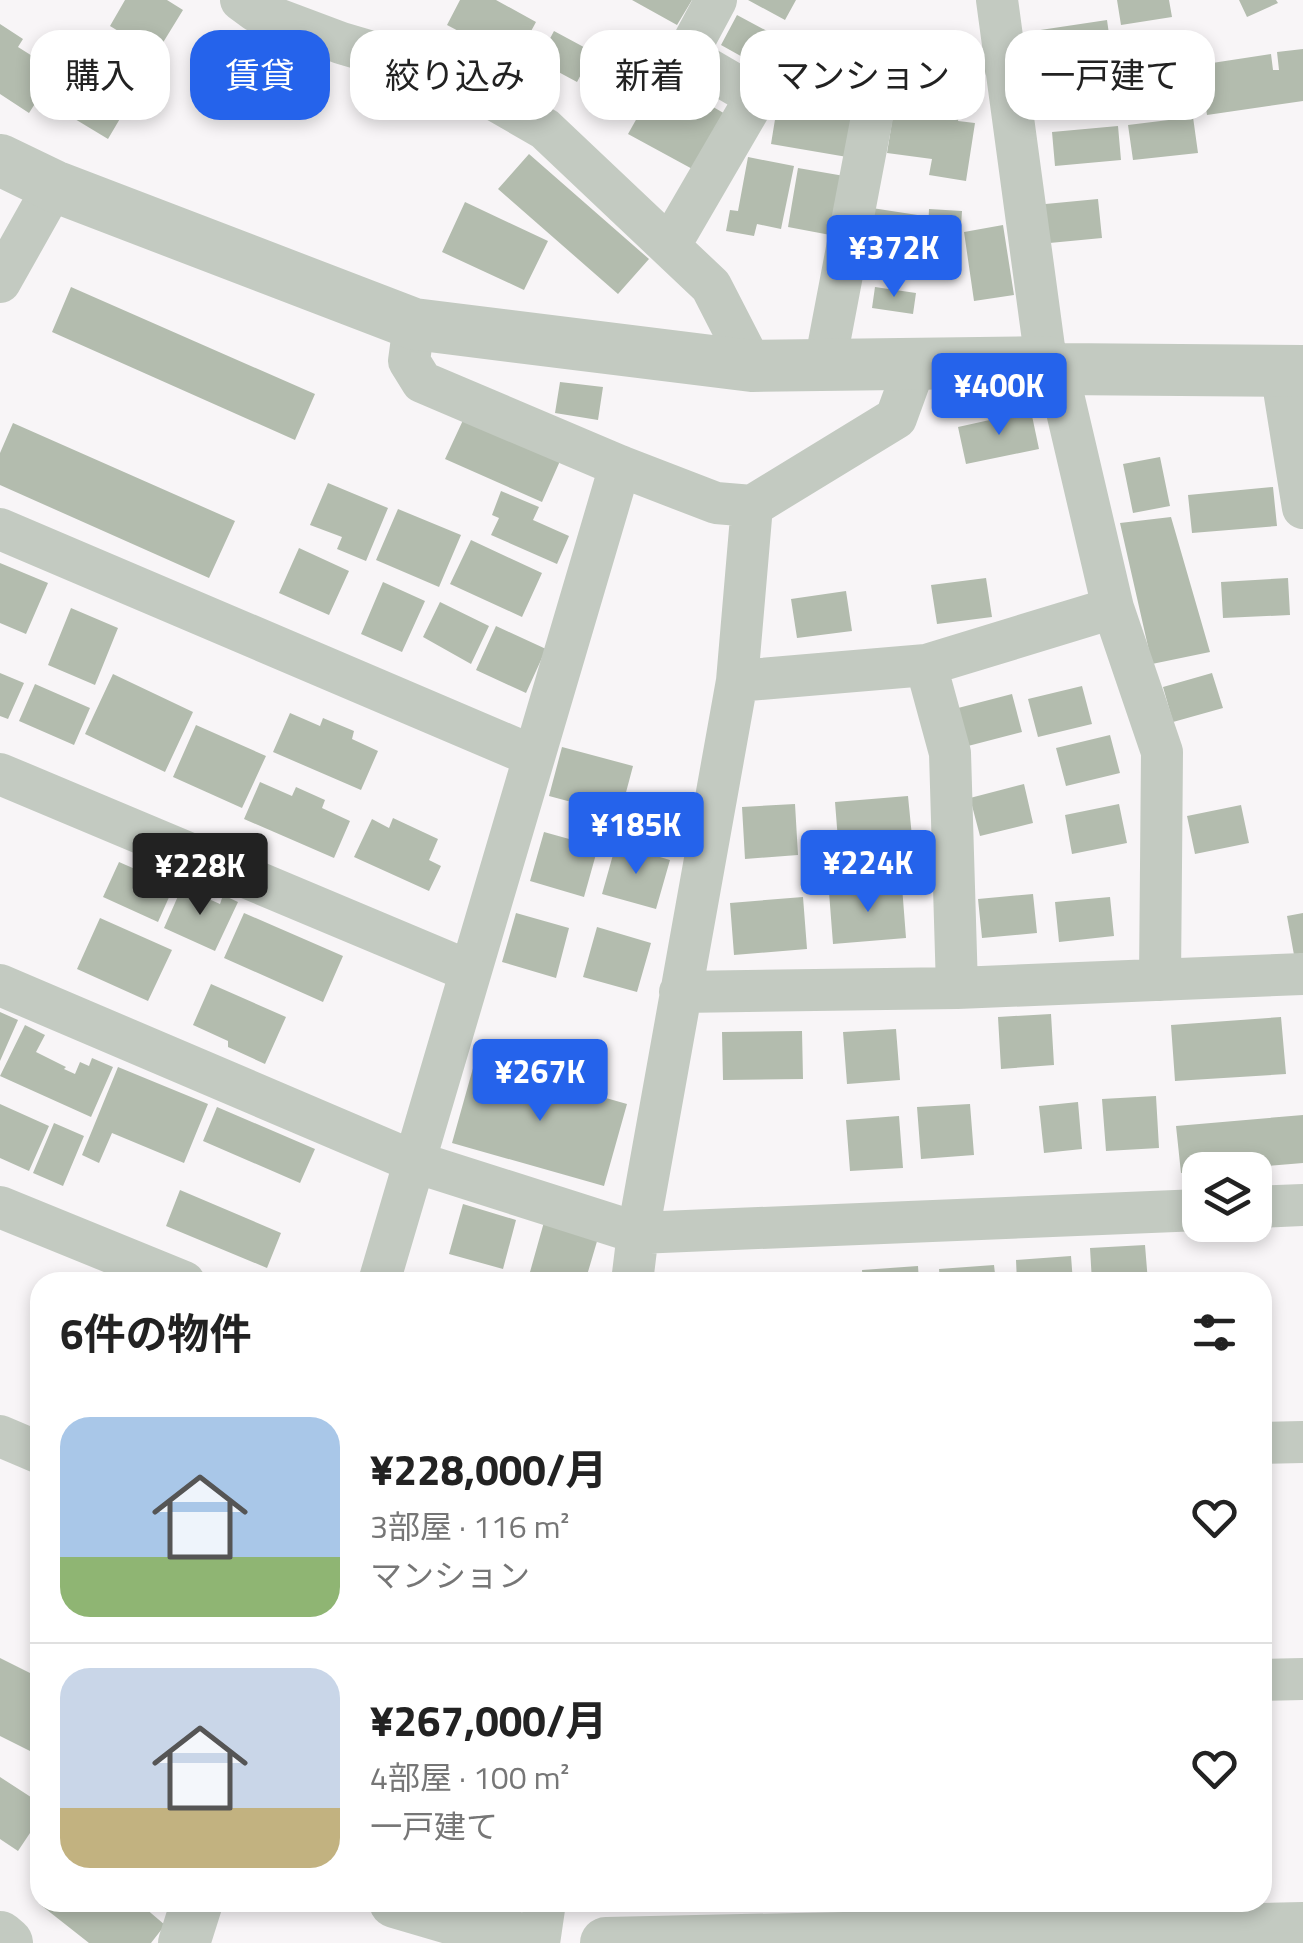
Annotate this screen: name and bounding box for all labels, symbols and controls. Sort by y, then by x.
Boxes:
chip: 購入 [30,30,170,120]
chip: 賃貸 [190,30,330,120]
chip: 絞り込み [350,30,560,120]
chip: 新着 [580,30,720,120]
chip: マンション [740,30,985,120]
chip: 一戸建て [1005,30,1215,120]
pin: ¥372K [824,215,964,300]
text: ¥372K [849,223,939,271]
pin: ¥400K [929,353,1069,438]
text: ¥400K [954,361,1044,409]
pin: ¥185K [566,792,706,877]
text: ¥185K [591,800,681,848]
pin: ¥224K [798,830,938,915]
pin: ¥228K [130,833,270,918]
text: ¥224K [823,838,913,886]
text: ¥228K [155,841,245,889]
pin: ¥267K [470,1039,610,1124]
text: ¥267K [495,1047,585,1095]
map controls [1182,1152,1272,1242]
button: layers [1182,1152,1272,1242]
text: 6件の物件 [60,1301,252,1365]
icon: filters [1187,1305,1242,1360]
text: ¥228,000/月 [370,1437,607,1501]
icon: home [140,1457,260,1577]
icon: heart [1187,1490,1242,1545]
text: 3部屋 · 116 m² [370,1502,569,1550]
text: マンション [370,1551,530,1599]
text: ¥267,000/月 [370,1688,607,1752]
icon: home [140,1708,260,1828]
icon: heart [1187,1741,1242,1796]
text: 4部屋 · 100 m² [370,1753,569,1801]
text: 一戸建て [370,1802,498,1850]

